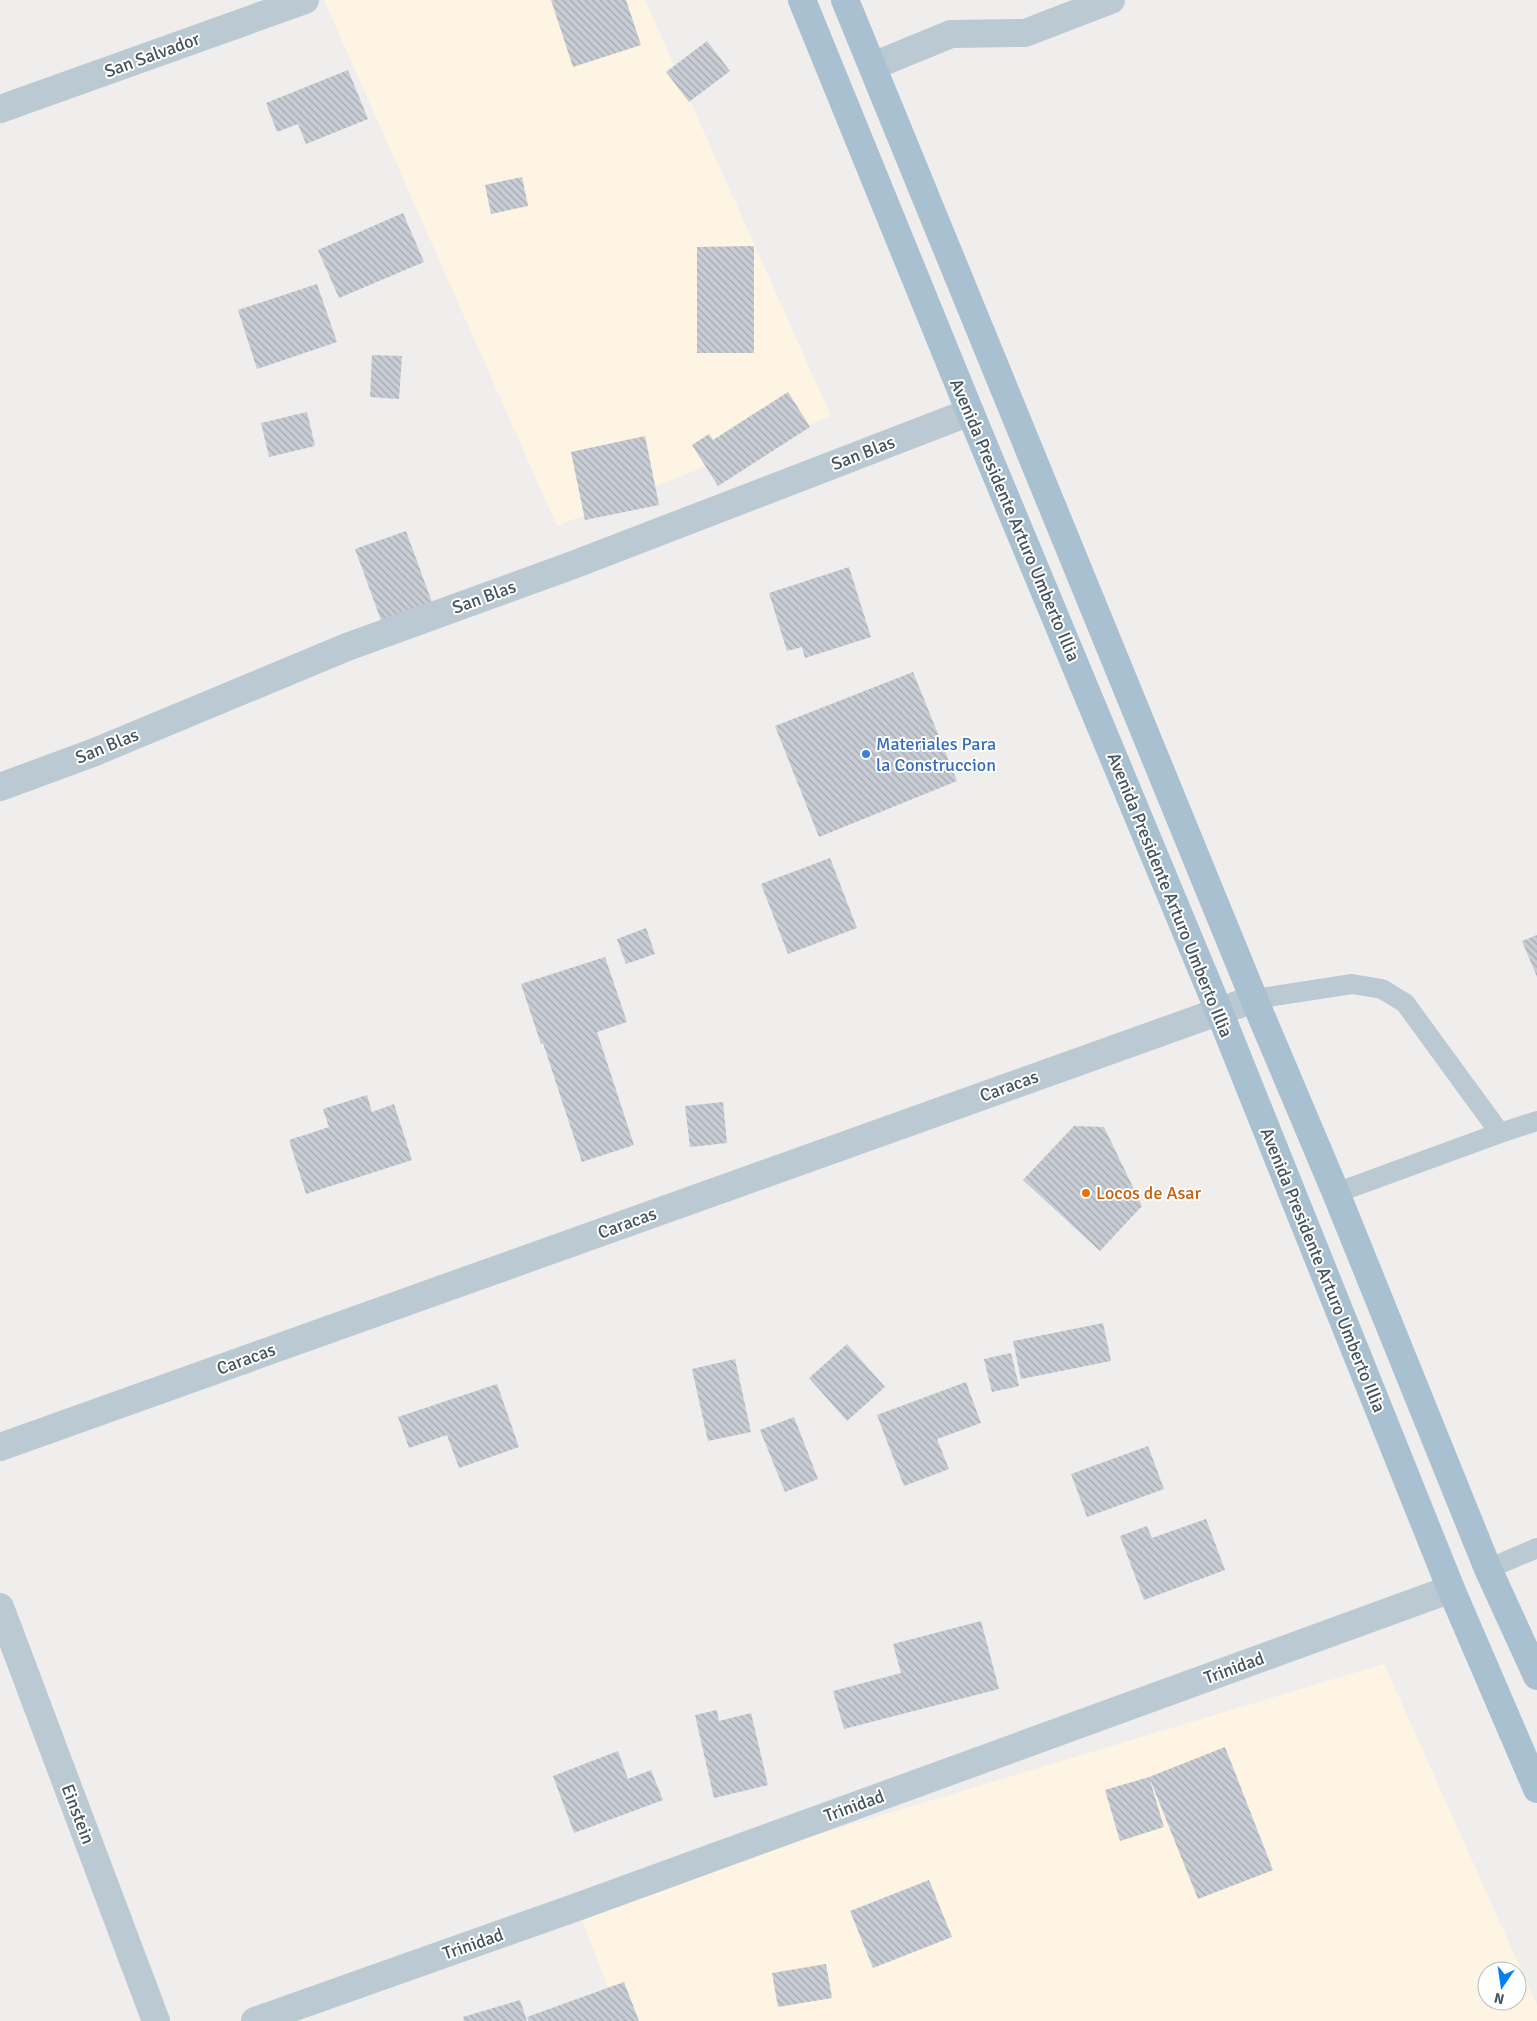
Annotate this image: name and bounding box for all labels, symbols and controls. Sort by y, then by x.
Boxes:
street label: San Salvador [101,27,203,82]
street label: Avenida Presidente Arturo Umberto Illia [945,375,1085,665]
street label: San Blas [828,431,898,475]
street label: San Blas [449,575,519,619]
street label: San Blas [72,723,142,769]
place label: Materiales Para la Construccion [876,733,996,776]
marker: Materiales Para la Construccion [860,748,872,760]
street label: Avenida Presidente Arturo Umberto Illia [1103,749,1237,1041]
street label: Caracas [977,1065,1041,1107]
street label: Avenida Presidente Arturo Umberto Illia [1256,1124,1390,1416]
place label: Locos de Asar [1096,1182,1201,1204]
marker: Locos de Asar [1080,1187,1092,1199]
street label: Caracas [595,1202,659,1244]
street label: Caracas [214,1338,278,1380]
street label: Trinidad [1201,1647,1267,1689]
street label: Einstein [57,1781,99,1847]
street label: Trinidad [821,1785,887,1827]
street label: Trinidad [440,1923,506,1965]
north arrow [1477,1961,1527,2011]
text: N [1493,1989,1506,2008]

